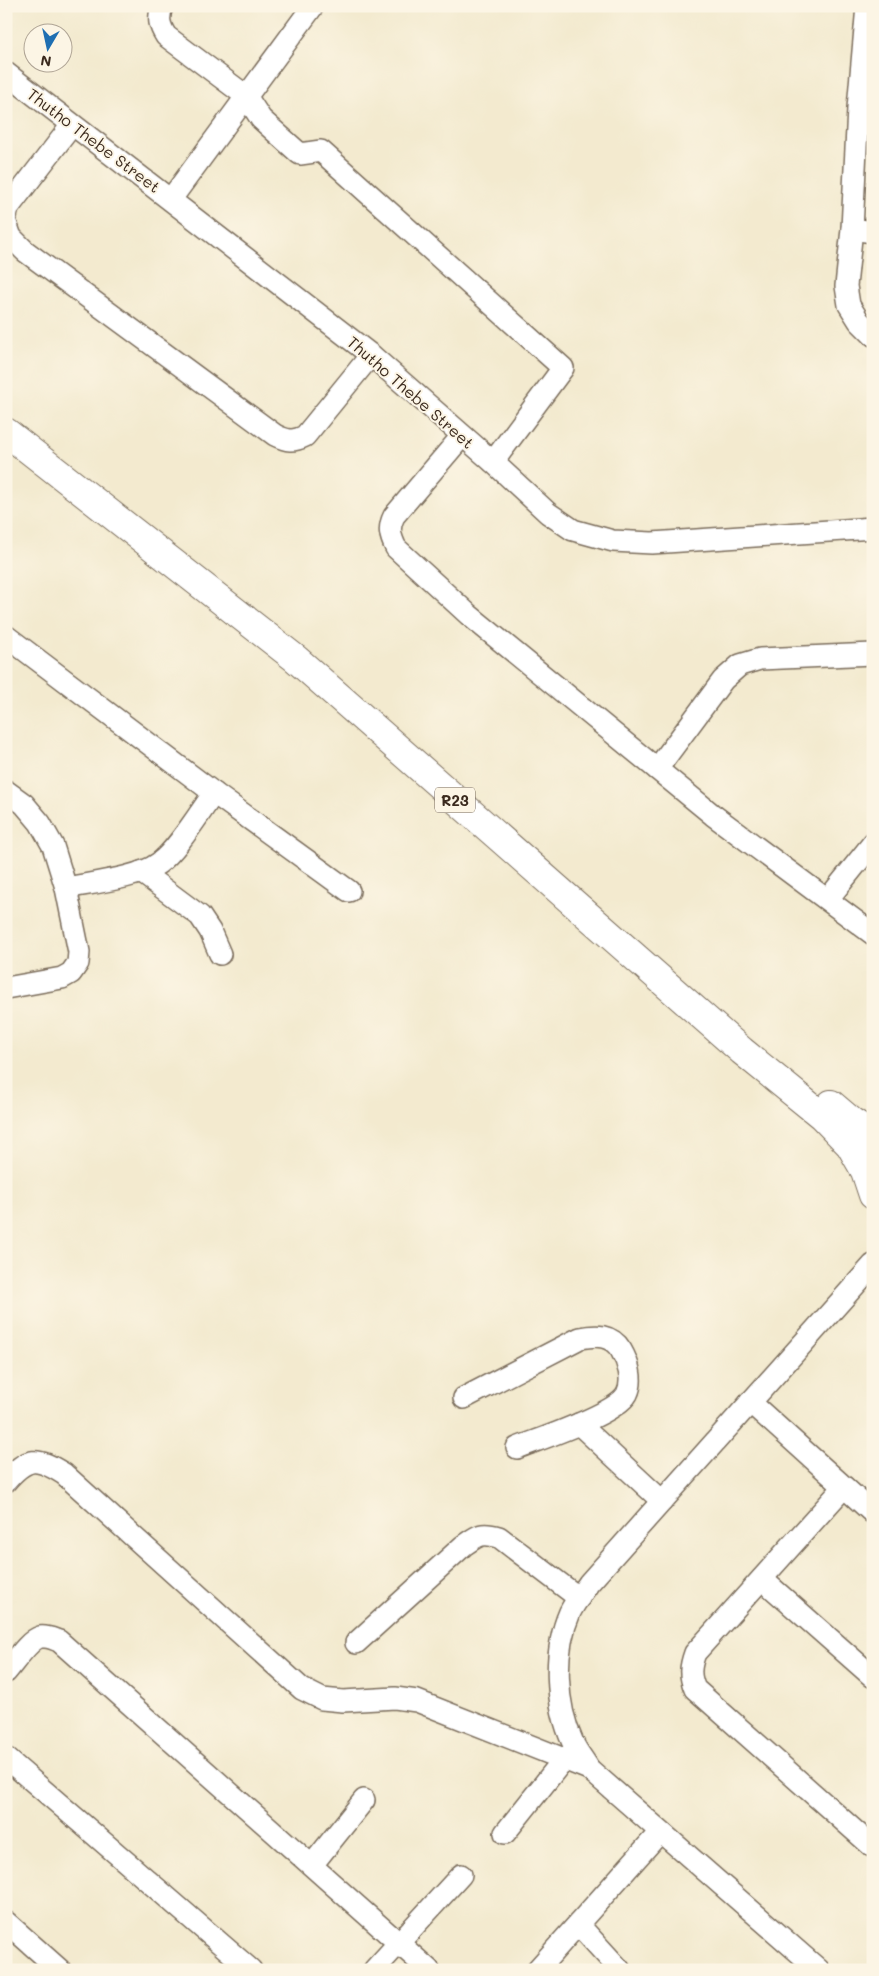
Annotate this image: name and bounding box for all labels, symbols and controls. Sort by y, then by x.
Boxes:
north arrow [22,22,72,72]
text: N [39,51,53,72]
street label: Thutho Thebe Street [23,83,165,197]
street label: Thutho Thebe Street [343,331,479,453]
road number: R23 [435,788,475,812]

